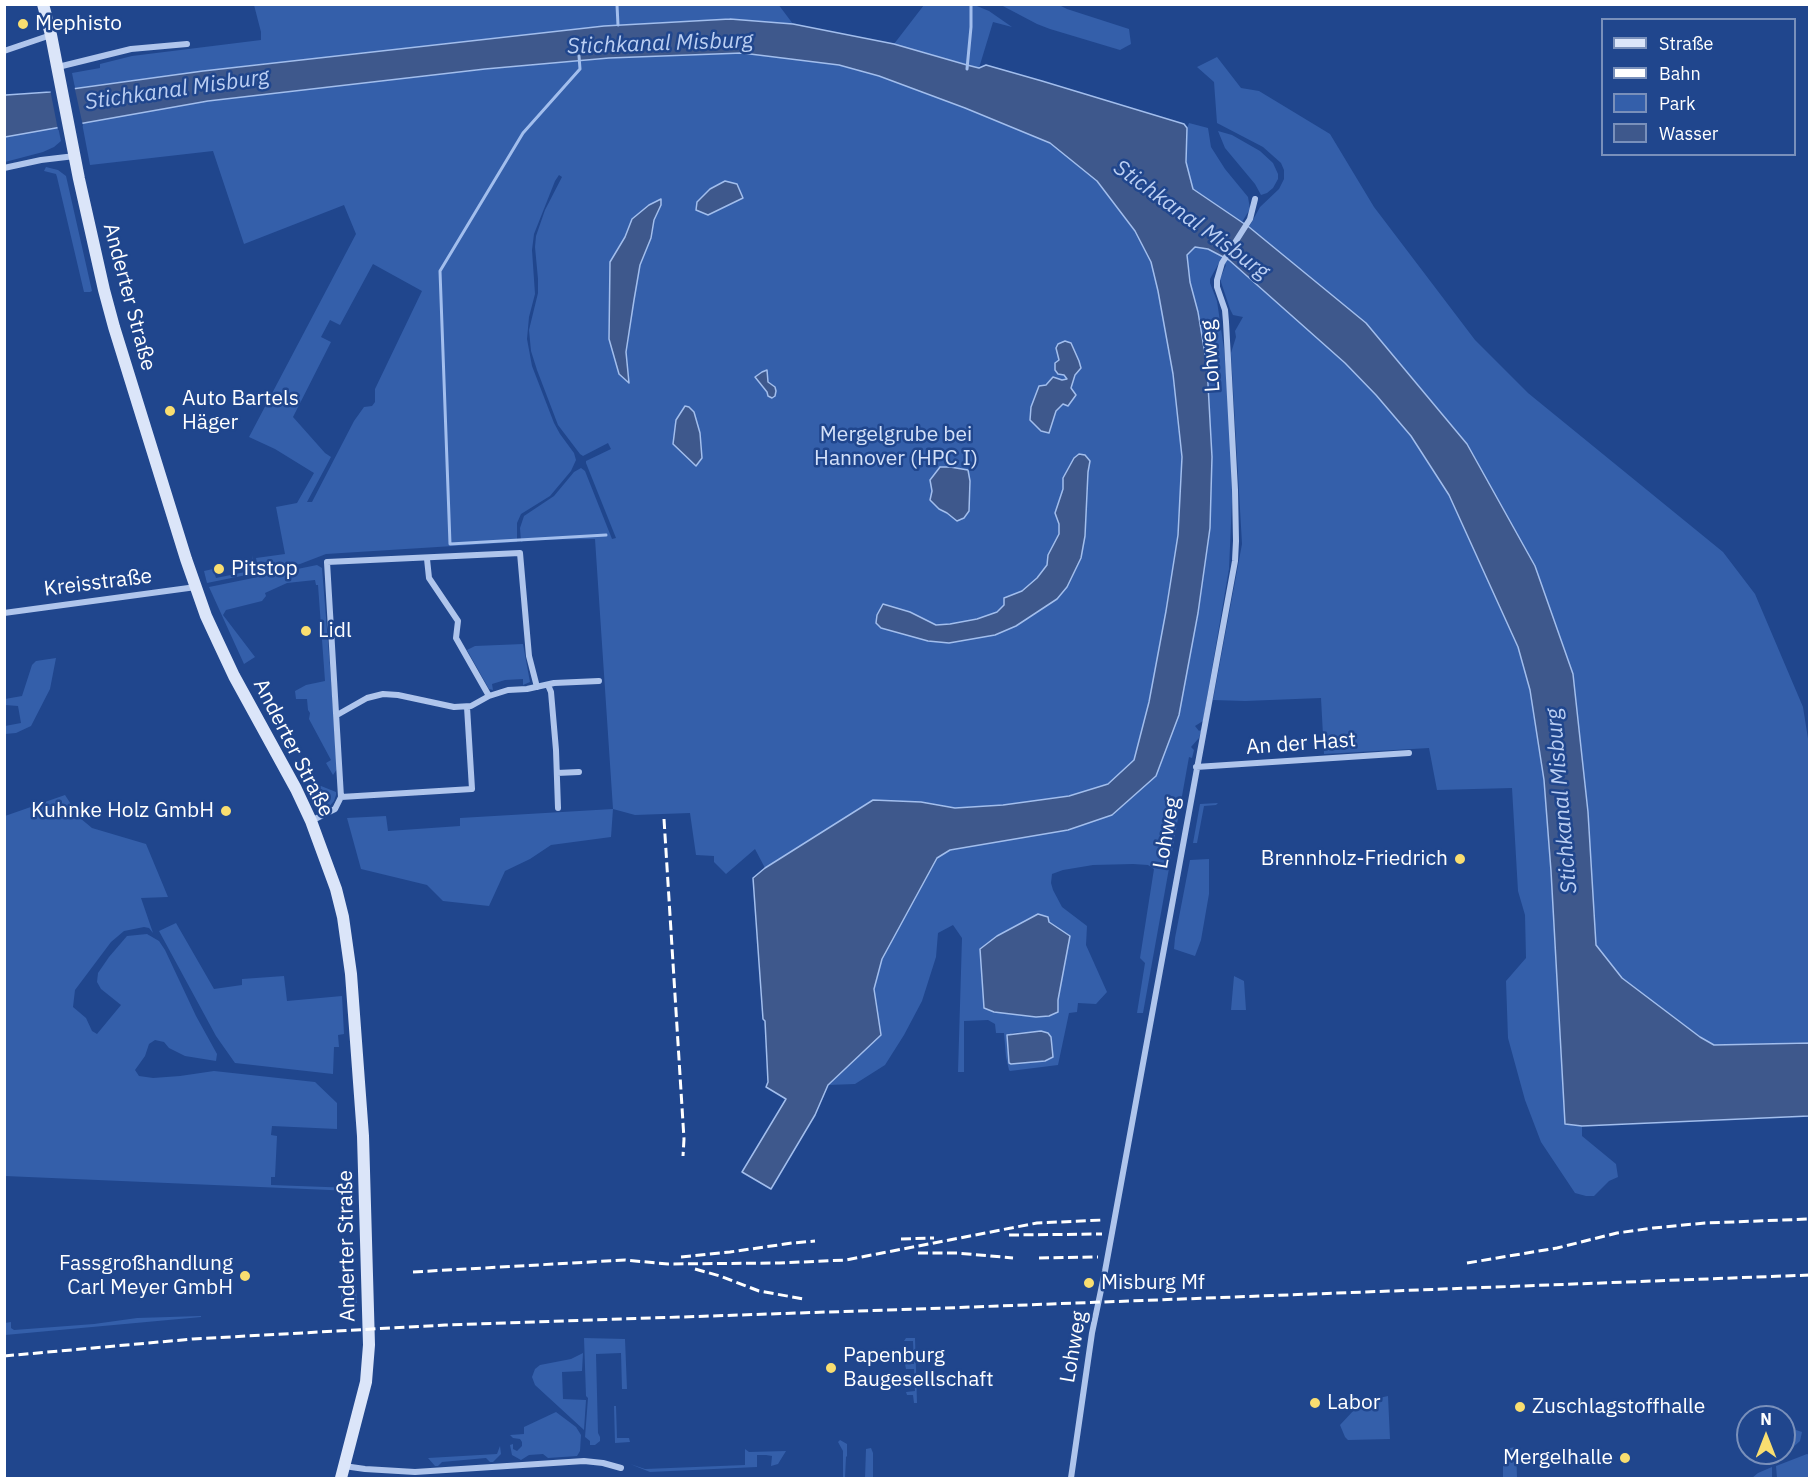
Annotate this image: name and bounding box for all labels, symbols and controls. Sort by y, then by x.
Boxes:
place label: Mephisto [35,11,122,37]
marker: Mephisto [16,17,30,31]
legend [1601,18,1796,156]
water label: Stichkanal Misburg [567,28,753,60]
text: Straße [1659,32,1713,55]
text: Bahn [1659,62,1701,85]
water label: Stichkanal Misburg [83,64,271,116]
text: Park [1659,92,1695,115]
text: Wasser [1659,122,1718,145]
water label: Stichkanal Misburg [1108,155,1274,285]
street label: Anderter Straße [97,220,161,374]
street label: Lohweg [1196,319,1226,393]
place label: Auto Bartels Häger [182,386,299,436]
marker: Auto Bartels Häger [163,404,177,418]
park label: Mergelgrube bei Hannover (HPC I) [814,422,978,472]
place label: Pitstop [231,556,298,582]
marker: Pitstop [212,562,226,576]
street label: Kreisstraße [42,564,154,602]
place label: Lidl [318,618,352,644]
marker: Lidl [299,624,313,638]
street label: Anderter Straße [247,675,339,821]
water label: Stichkanal Misburg [1541,707,1583,895]
street label: An der Hast [1245,728,1357,760]
street label: Lohweg [1148,795,1186,871]
place label: Kuhnke Holz GmbH [31,798,214,824]
marker: Kuhnke Holz GmbH [219,804,233,818]
place label: Brennholz-Friedrich [1261,846,1448,872]
marker: Brennholz-Friedrich [1453,852,1467,866]
street label: Anderter Straße [333,1170,361,1322]
place label: Fassgroßhandlung Carl Meyer GmbH [59,1251,233,1301]
marker: Fassgroßhandlung Carl Meyer GmbH [238,1269,252,1283]
place label: Misburg Mf [1101,1270,1205,1296]
marker: Misburg Mf [1082,1276,1096,1290]
street label: Lohweg [1055,1309,1093,1385]
place label: Papenburg Baugesellschaft [843,1343,994,1393]
marker: Papenburg Baugesellschaft [824,1361,838,1375]
place label: Labor [1327,1390,1380,1416]
place label: Zuschlagstoffhalle [1532,1394,1705,1420]
marker: Labor [1308,1396,1322,1410]
marker: Zuschlagstoffhalle [1513,1400,1527,1414]
north arrow [1736,1405,1796,1465]
text: N [1760,1409,1772,1429]
place label: Mergelhalle [1503,1445,1613,1471]
marker: Mergelhalle [1618,1451,1632,1465]

